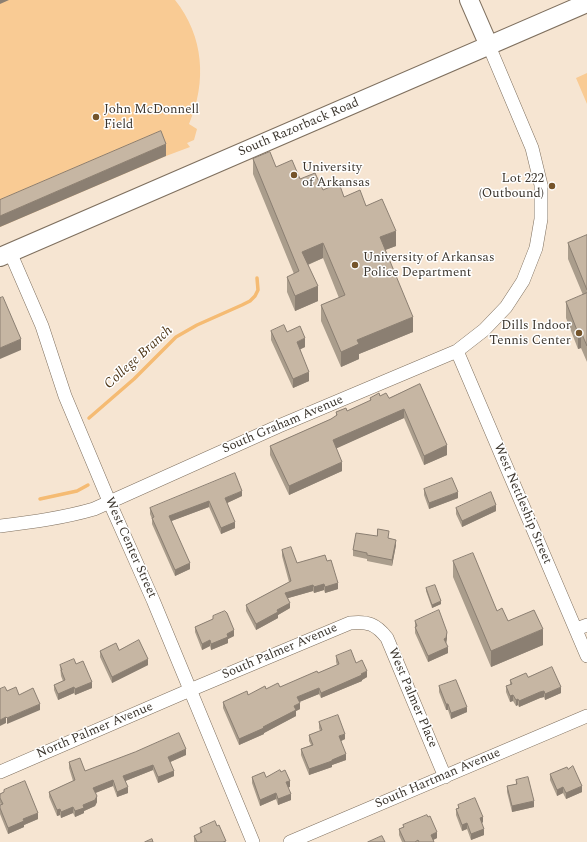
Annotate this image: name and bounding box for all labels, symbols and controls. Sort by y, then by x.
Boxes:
street label: South Razorback Road [236,95,362,161]
place label: John McDonnell Field [104,102,199,133]
marker: John McDonnell Field [91,112,101,122]
place label: University of Arkansas [302,160,370,191]
marker: University of Arkansas [289,170,299,180]
place label: Lot 222 (Outbound) [479,171,544,202]
marker: Lot 222 (Outbound) [547,181,557,191]
place label: University of Arkansas Police Department [363,250,494,281]
marker: University of Arkansas Police Department [350,260,360,270]
place label: Dills Indoor Tennis Center [489,318,571,349]
water label: College Branch [101,323,177,393]
marker: Dills Indoor Tennis Center [574,328,584,338]
street label: South Graham Avenue [220,392,346,458]
street label: West Nettleship Street [489,441,555,567]
street label: West Center Street [101,495,159,601]
street label: South Palmer Avenue [220,621,340,683]
street label: West Palmer Place [384,646,440,750]
street label: North Palmer Avenue [34,699,156,763]
street label: South Hartman Avenue [373,745,503,813]

